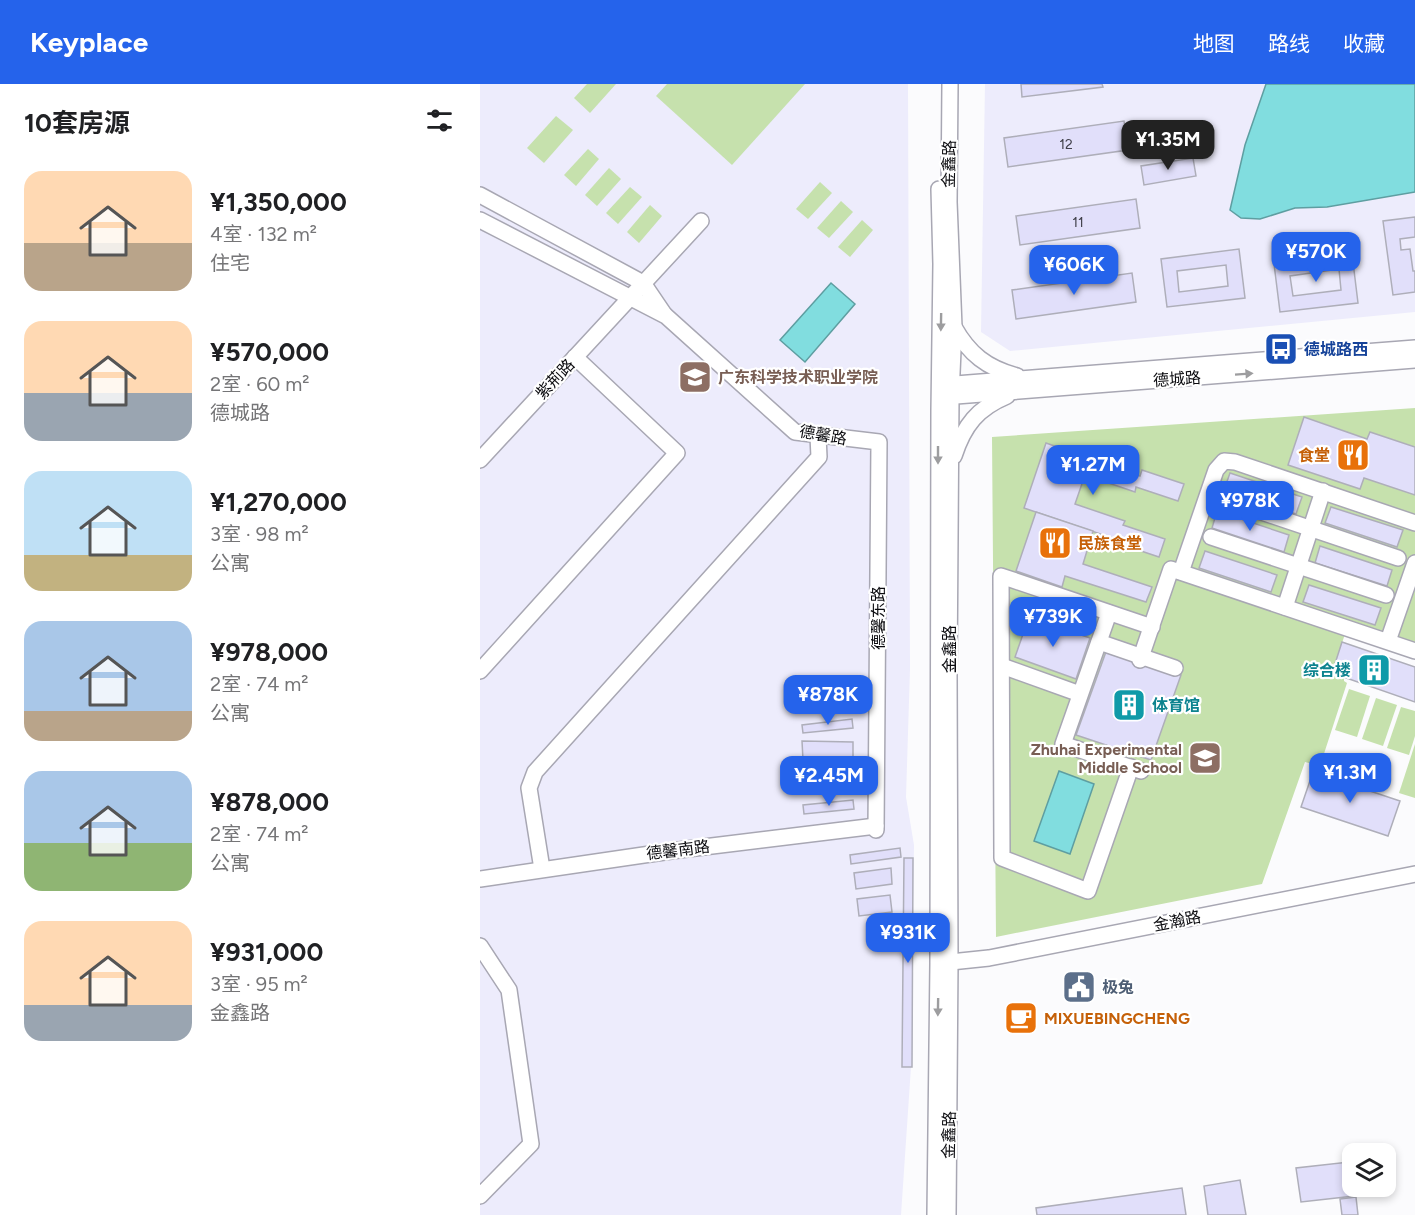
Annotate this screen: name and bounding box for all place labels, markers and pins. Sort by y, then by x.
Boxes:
pin: ¥1.35M [1119,120,1217,171]
pin: ¥570K [1274,232,1358,283]
pin: ¥606K [1032,245,1116,296]
bus stop icon: 德城路西 [1263,331,1299,367]
place label: 德城路西 [1304,340,1368,359]
school or university icon: 广东科学技术职业学院 [677,359,713,395]
place label: 广东科学技术职业学院 [718,368,878,387]
restaurant icon: 食堂 [1335,437,1371,473]
pin: ¥1.27M [1044,445,1142,496]
place label: 食堂 [1298,446,1330,465]
pin: ¥978K [1208,481,1292,532]
restaurant icon: 民族食堂 [1037,525,1073,561]
place label: 民族食堂 [1078,534,1142,553]
pin: ¥739K [1011,597,1095,648]
building icon: 综合楼 [1356,652,1392,688]
place label: 综合楼 [1303,661,1351,680]
pin: ¥878K [786,675,870,726]
building icon: 体育馆 [1111,687,1147,723]
place label: 体育馆 [1152,696,1200,715]
place label: Zhuhai Experimental Middle School [1031,740,1182,777]
school or university icon: Zhuhai Experimental Middle School [1187,740,1223,776]
pin: ¥1.3M [1308,753,1392,804]
pin: ¥2.45M [780,756,878,807]
pin: ¥931K [866,913,950,964]
public building icon: 极兔 [1061,969,1097,1005]
place label: 极兔 [1102,978,1134,997]
cafe icon: MIXUEBINGCHENG [1003,1000,1039,1036]
place label: MIXUEBINGCHENG [1044,1009,1190,1028]

